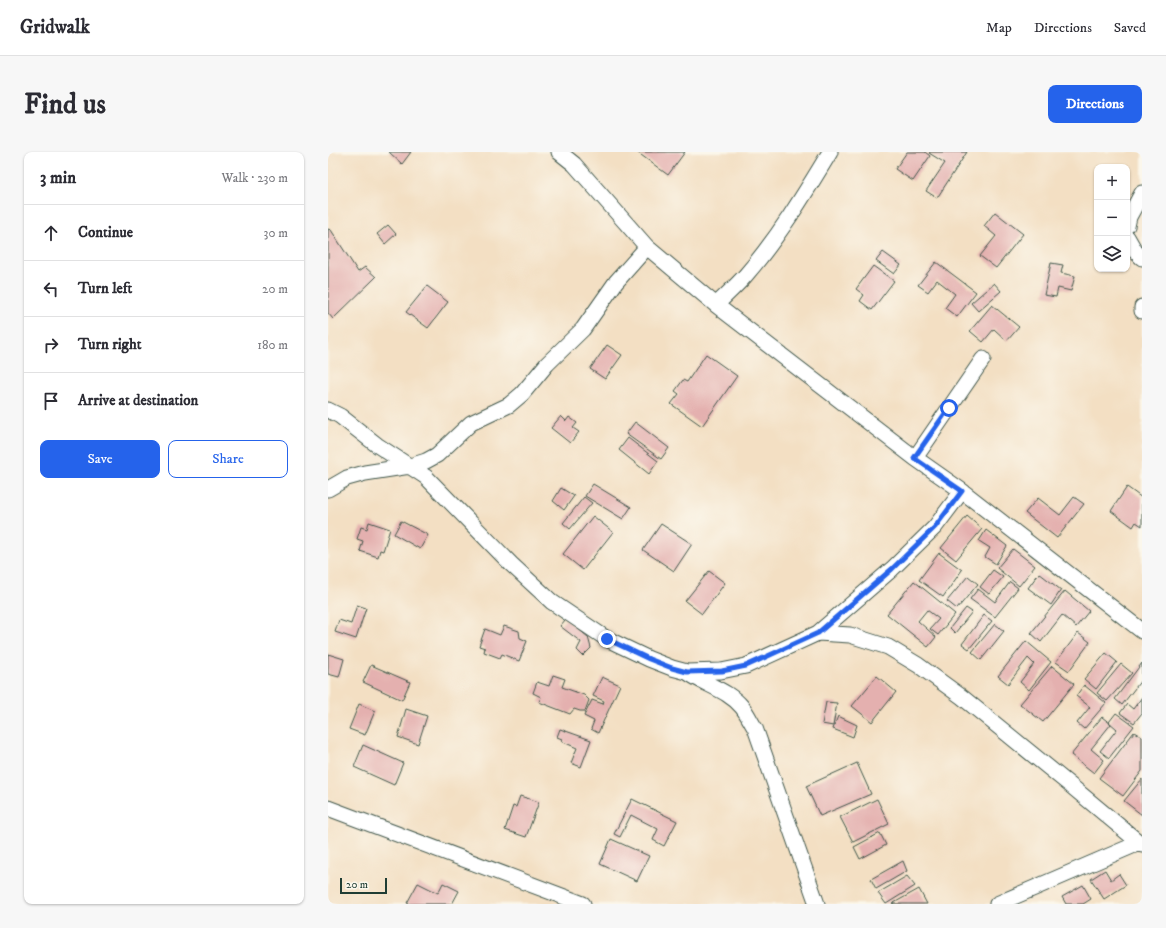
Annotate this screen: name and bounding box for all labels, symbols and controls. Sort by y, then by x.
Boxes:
text: Gridwalk [20,16,90,39]
text: Map [986,19,1012,37]
text: Directions [1034,19,1092,37]
text: Saved [1114,19,1146,37]
button: Directions [1048,85,1142,123]
text: Find us [24,87,106,122]
map controls [1094,164,1130,272]
button: + [1094,164,1130,200]
text: 3 min [40,167,76,189]
text: Walk · 230 m [222,170,288,186]
button: − [1094,200,1130,236]
icon: ahead [40,222,62,244]
text: Continue [78,223,133,242]
text: 30 m [264,225,288,241]
button: layers [1094,236,1130,272]
icon: left [40,278,62,300]
text: Turn left [78,279,132,298]
text: 20 m [262,281,288,297]
icon: right [40,334,62,356]
text: Turn right [78,335,141,354]
text: 180 m [257,337,288,353]
icon: arrive [40,390,62,412]
text: Arrive at destination [78,391,198,410]
route start [940,399,958,417]
button: Save [40,440,160,478]
button: Share [168,440,288,478]
route end [598,630,616,648]
scale bar [340,876,387,895]
text: 20 m [346,878,368,892]

